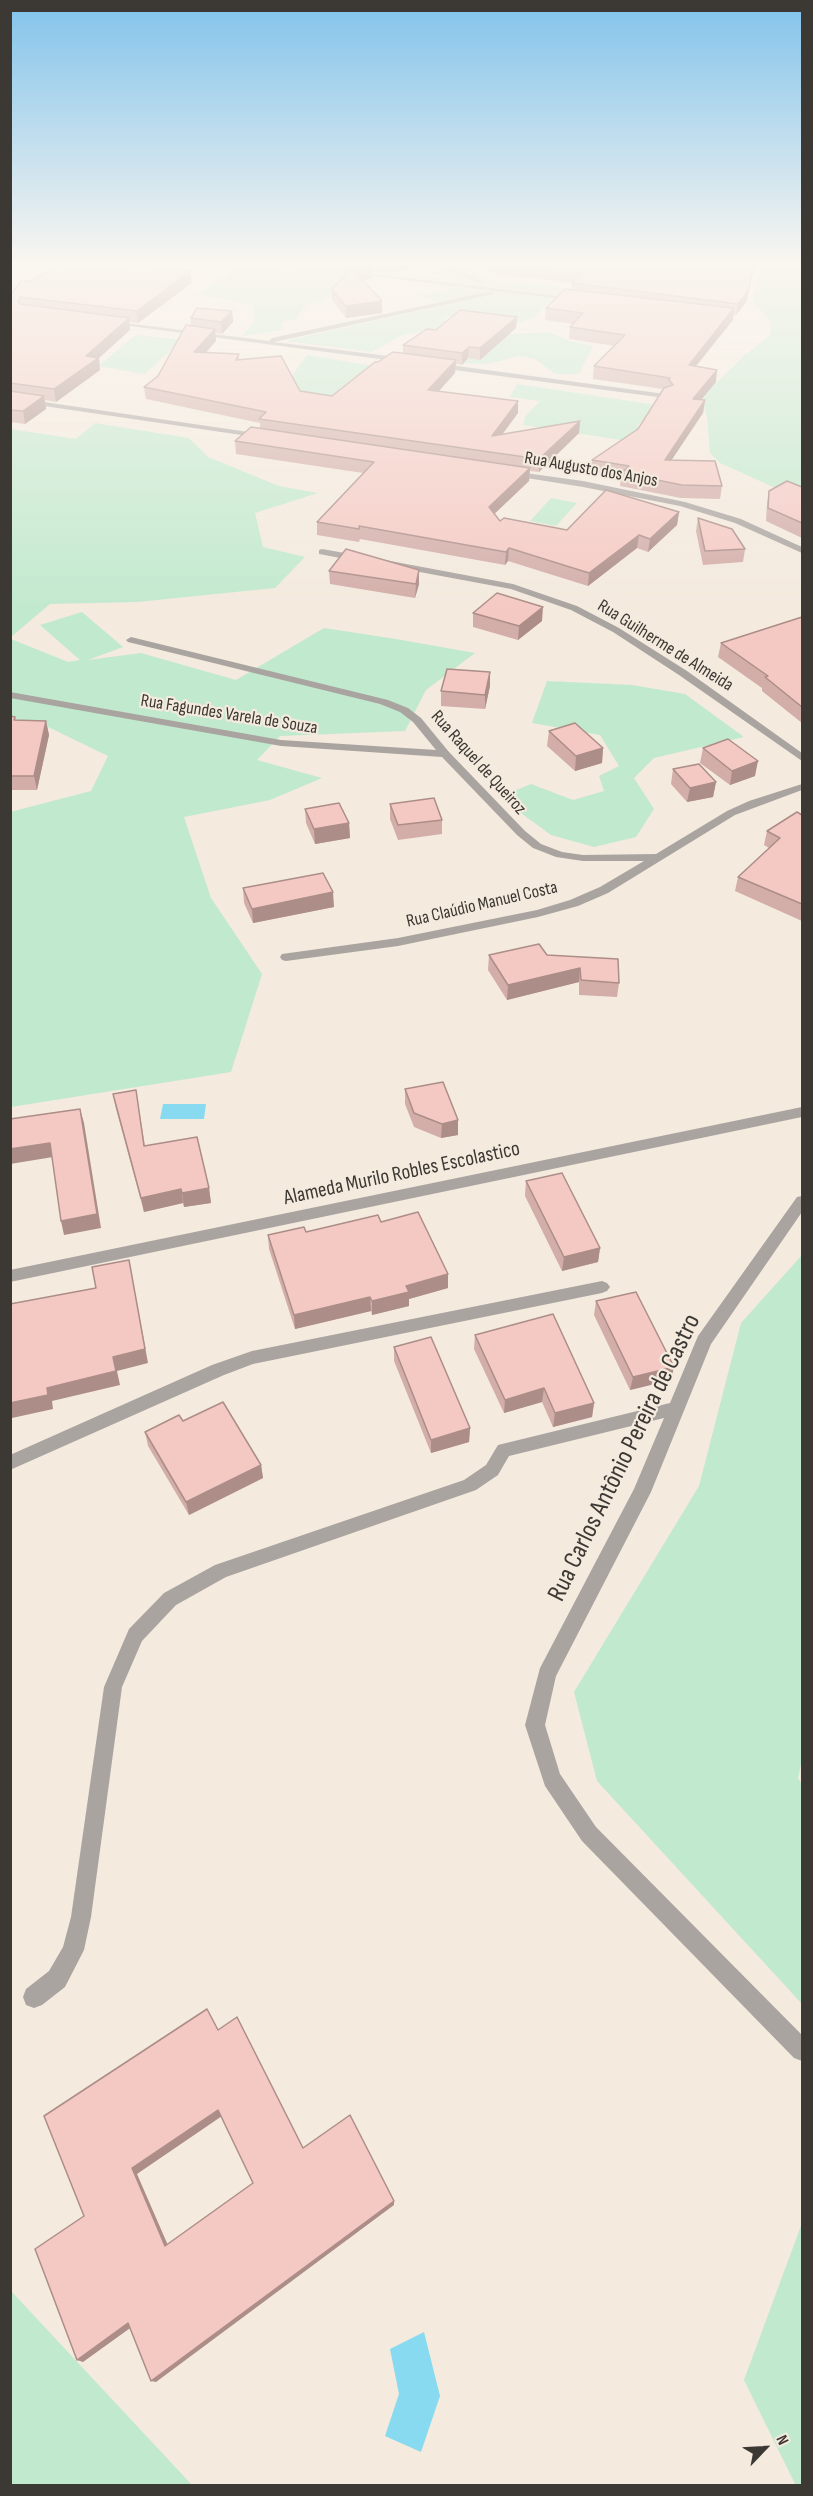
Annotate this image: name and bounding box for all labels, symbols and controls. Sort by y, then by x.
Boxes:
street label: Rua Augusto dos Anjos [523,448,659,492]
street label: Rua Guilherme de Almeida [593,595,737,697]
street label: Rua Fagundes Varela de Souza [139,690,319,740]
street label: Rua Raquel de Queiroz [426,707,530,819]
street label: Rua Claúdio Manuel Costa [404,877,560,933]
street label: Alameda Murilo Robles Escolastico [282,1137,522,1211]
street label: Rua Carlos Antônio Pereira de Castro [542,1309,708,1607]
north arrow [735,2418,795,2478]
text: N [771,2432,792,2448]

